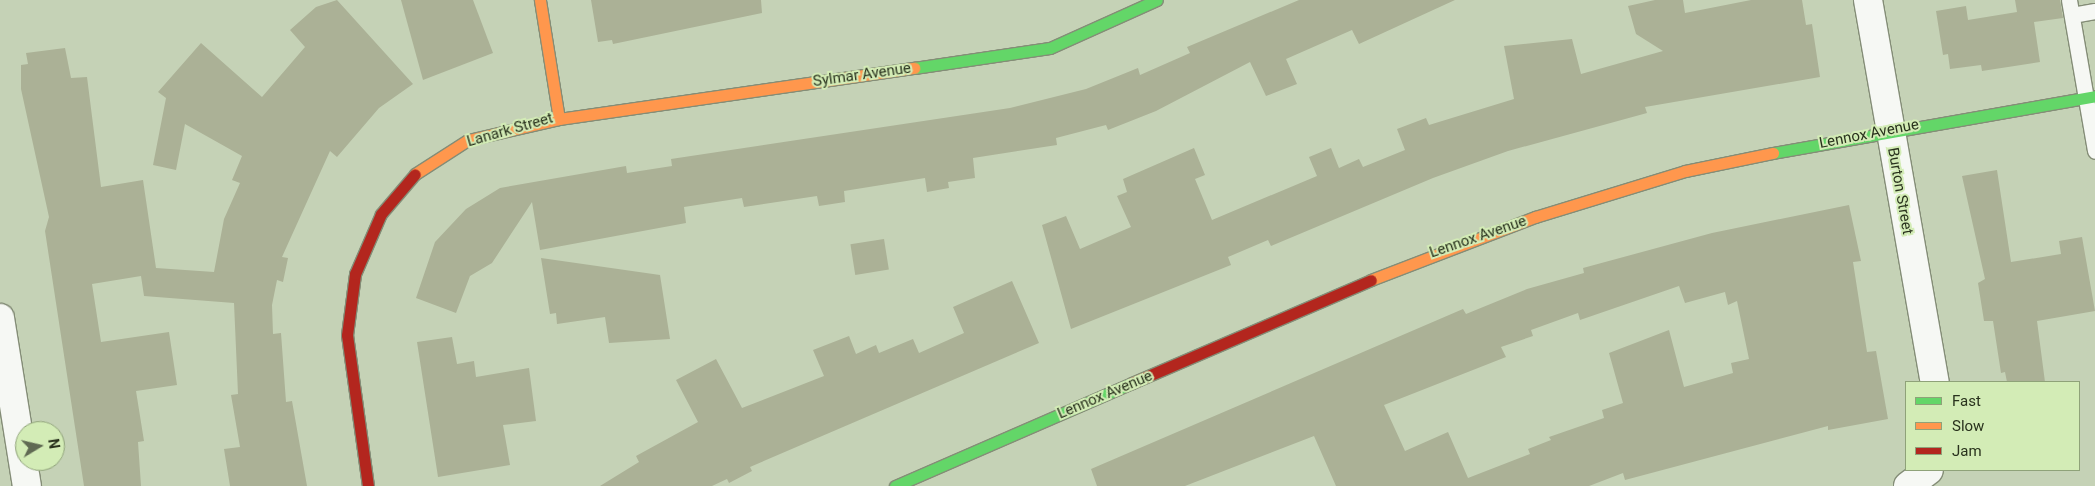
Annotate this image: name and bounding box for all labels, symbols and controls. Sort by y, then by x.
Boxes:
street label: Sylmar Avenue [812,59,912,91]
street label: Lanark Street [465,109,555,151]
street label: Lennox Avenue [1818,116,1920,152]
street label: Burton Street [1883,146,1917,236]
street label: Lennox Avenue [1427,212,1529,262]
street label: Lennox Avenue [1055,367,1155,423]
legend [1905,381,2080,471]
text: Fast [1952,392,1981,410]
text: Slow [1952,417,1984,435]
north arrow [15,421,65,471]
text: N [45,438,63,450]
text: Jam [1952,442,1982,460]

